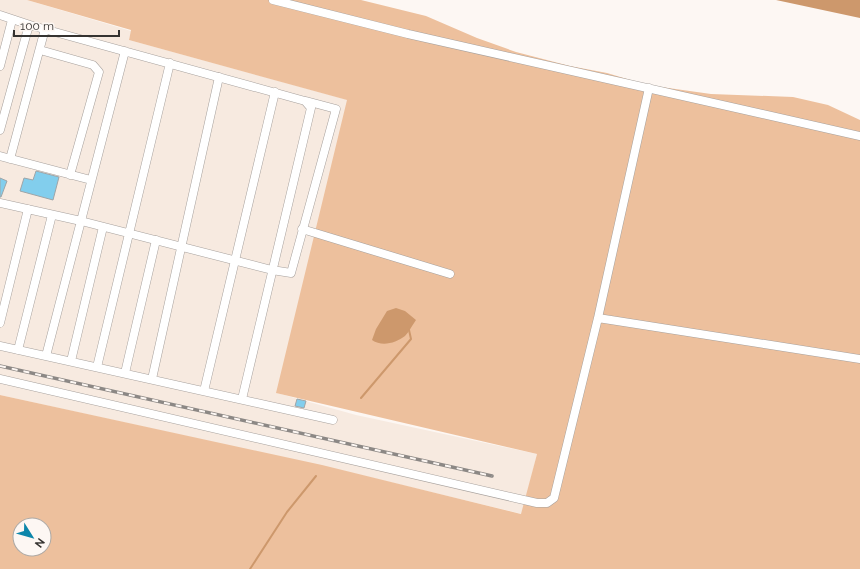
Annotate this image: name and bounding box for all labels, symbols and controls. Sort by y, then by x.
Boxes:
scale bar [14,12,119,38]
text: 100 m [20,19,54,33]
north arrow [12,517,52,557]
text: N [32,535,47,550]

